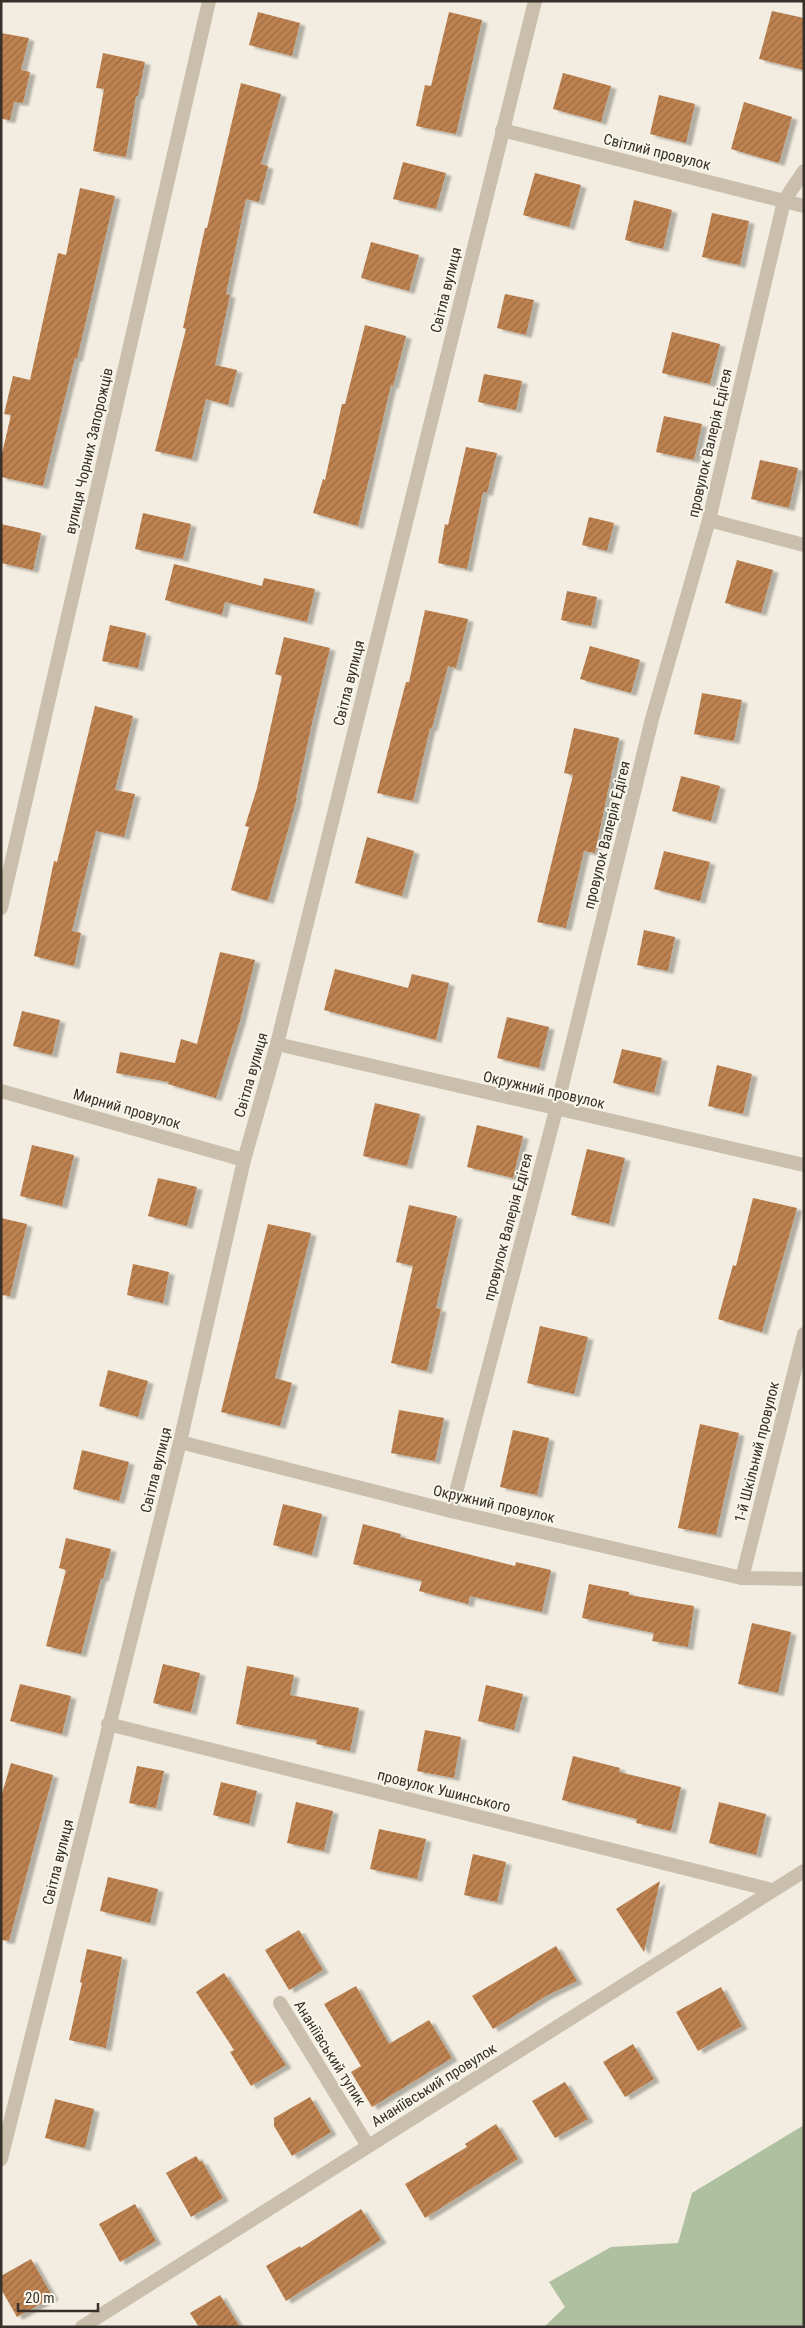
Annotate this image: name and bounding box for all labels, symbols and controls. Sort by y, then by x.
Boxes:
street label: Світлий провулок [601,130,713,174]
street label: Світла вулиця [427,245,465,335]
street label: вулиця Чорних Запорожців [61,366,117,536]
street label: провулок Валерія Едігея [684,367,736,519]
street label: Світла вулиця [330,638,368,728]
street label: провулок Валерія Едігея [580,759,634,911]
street label: Світла вулиця [230,1030,272,1120]
street label: Окружний провулок [481,1067,607,1113]
street label: Мирний провулок [71,1085,183,1133]
street label: провулок Валерія Едігея [480,1151,536,1303]
street label: 1-й Шкільний провулок [731,1380,783,1524]
street label: Світла вулиця [137,1425,175,1515]
street label: Окружний провулок [431,1481,557,1527]
street label: провулок Ушинського [375,1766,513,1816]
street label: Світла вулиця [39,1817,77,1907]
street label: Ананіївський тупик [290,1997,370,2109]
street label: Ананіївський провулок [368,2039,500,2131]
scale bar [18,2280,98,2312]
text: 20 m [25,2289,55,2307]

